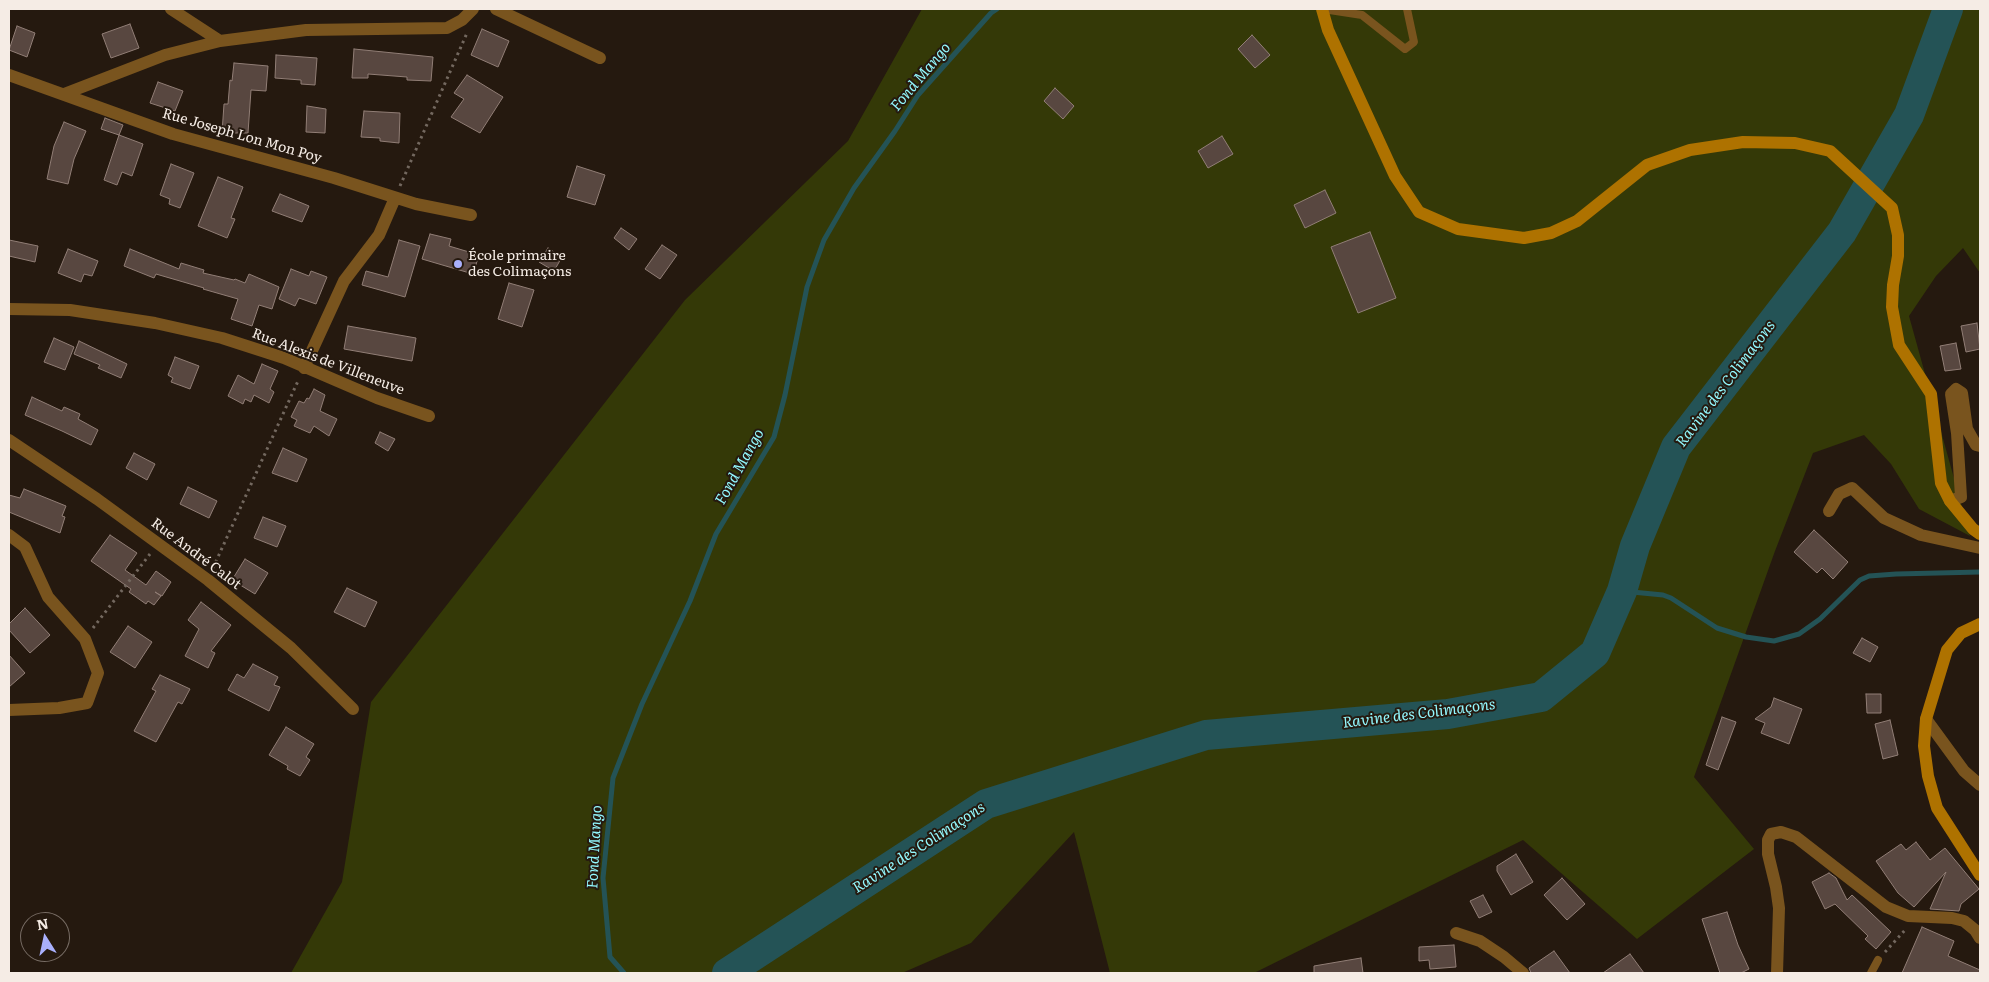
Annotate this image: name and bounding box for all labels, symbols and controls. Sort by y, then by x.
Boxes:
water label: Fond Mango [887,39,955,115]
street label: Rue Joseph Lon Mon Poy [160,105,324,167]
place label: École primaire des Colimaçons [468,248,571,280]
marker: École primaire des Colimaçons [452,258,464,270]
water label: Ravine des Colimaçons [1672,317,1780,451]
street label: Rue Alexis de Villeneuve [249,325,407,399]
water label: Fond Mango [712,426,768,508]
street label: Rue André Calot [148,515,244,593]
water label: Ravine des Colimaçons [1342,696,1496,732]
water label: Ravine des Colimaçons [850,799,988,897]
water label: Fond Mango [584,805,606,889]
north arrow [20,912,70,962]
text: N [35,912,50,934]

